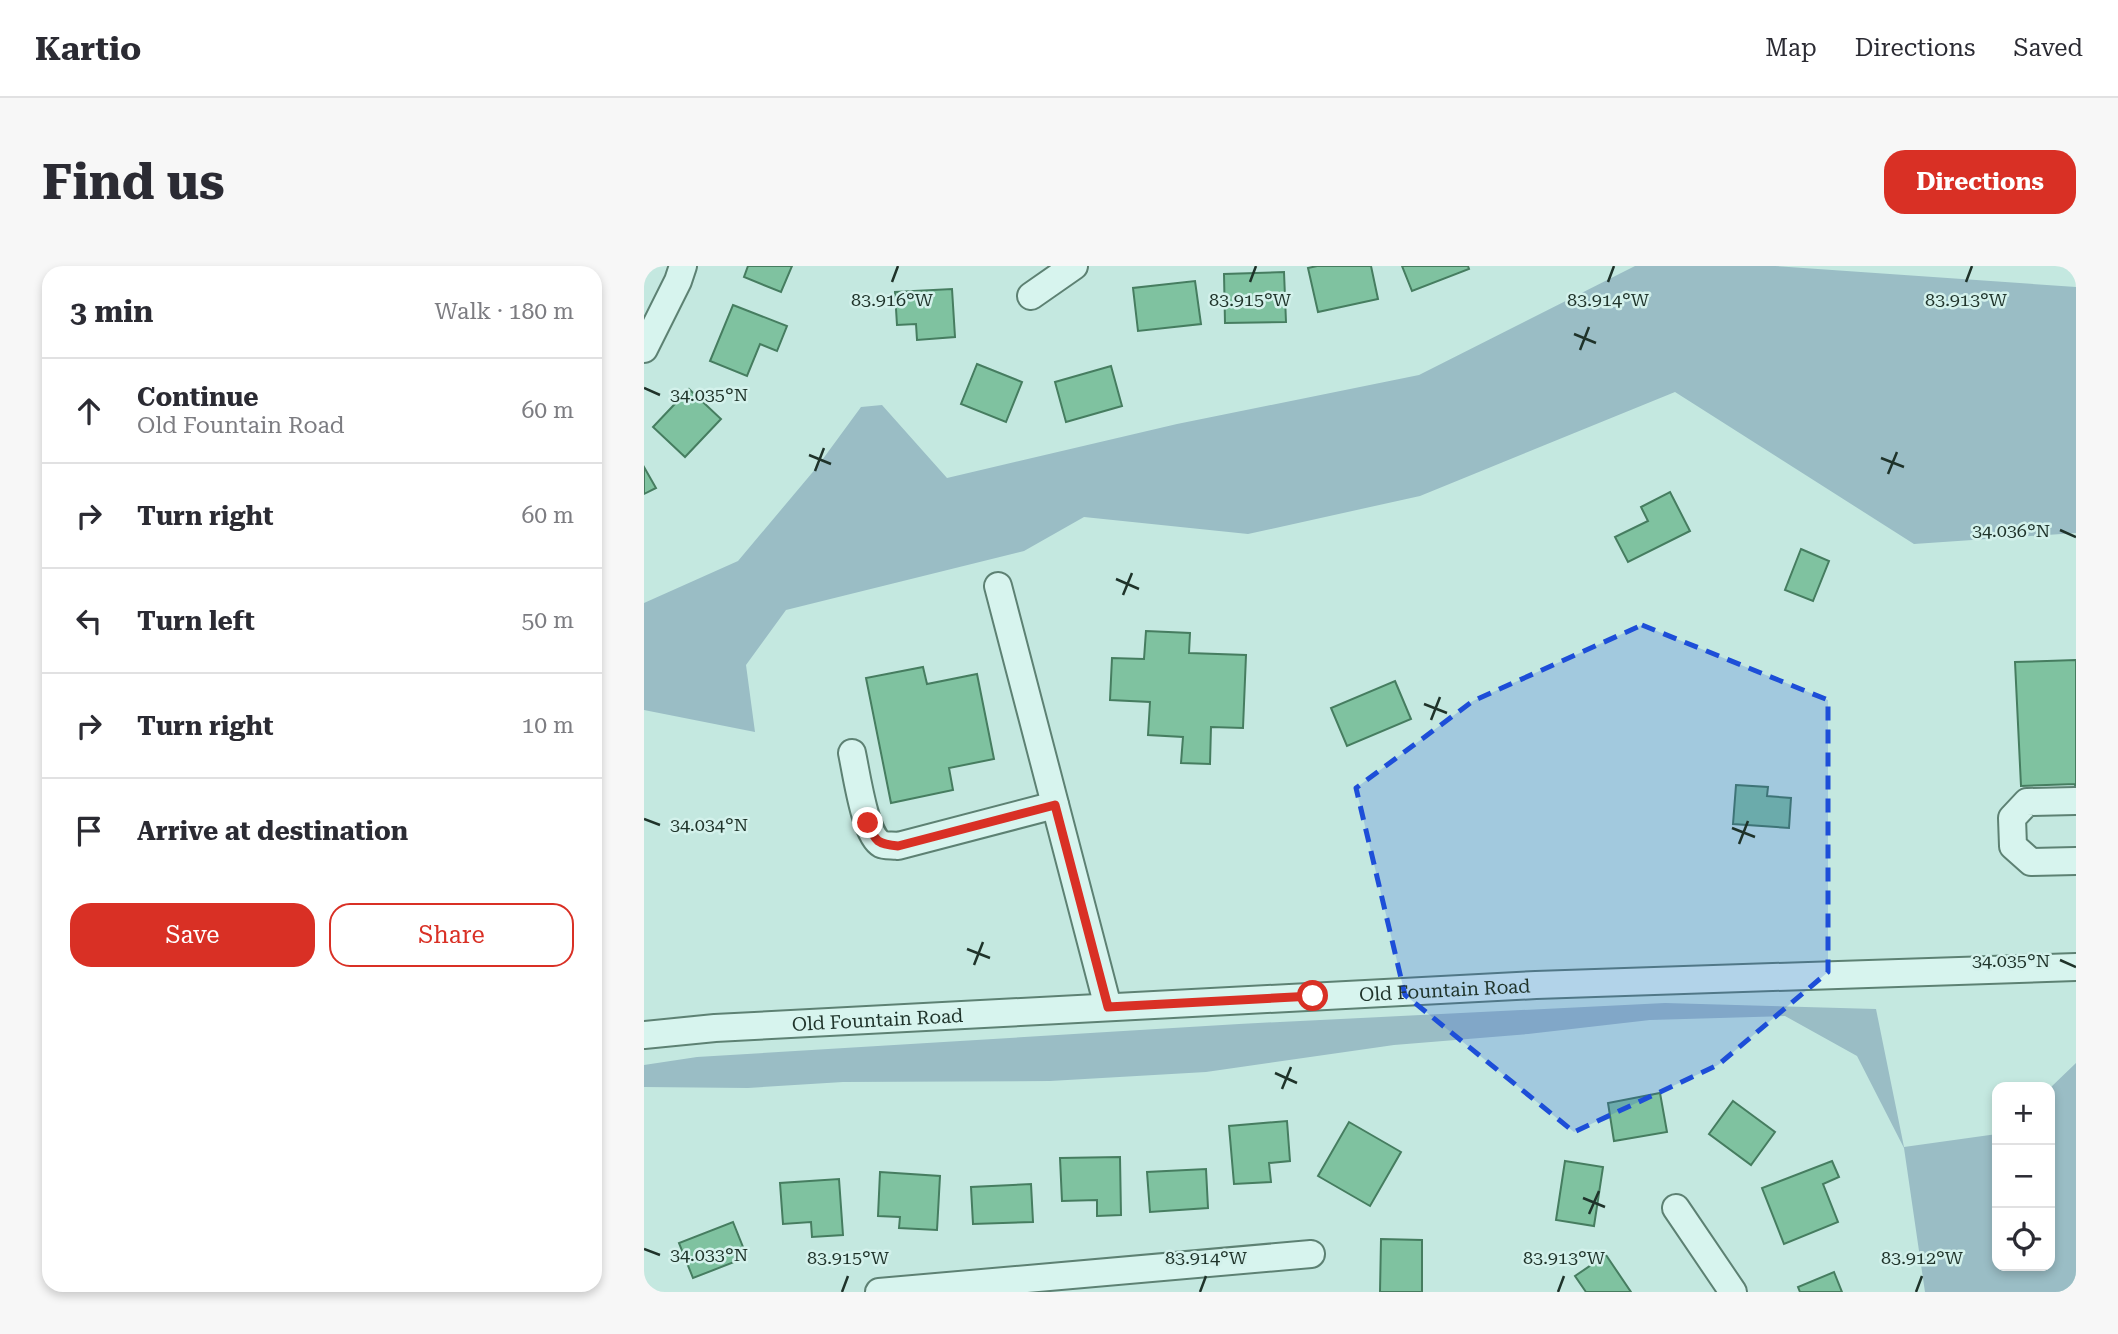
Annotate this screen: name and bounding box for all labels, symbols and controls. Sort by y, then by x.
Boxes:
text: Kartio [35,29,141,68]
text: Map [1765,34,1817,62]
text: Directions [1855,34,1975,62]
text: Saved [2013,34,2083,62]
button: Directions [1884,150,2076,214]
text: Find us [42,154,225,211]
text: 83.916°W [851,289,934,310]
text: 83.915°W [1209,289,1292,310]
text: 83.914°W [1567,289,1650,310]
text: 83.913°W [1925,289,2008,310]
text: 3 min [70,294,153,329]
text: Walk · 180 m [435,298,574,325]
text: Continue [137,382,259,412]
text: 34.035°N [670,384,748,405]
icon: ahead [70,392,108,430]
text: 60 m [521,397,574,424]
text: Old Fountain Road [137,412,344,439]
icon: right [70,497,108,535]
text: Turn right [137,501,273,531]
text: 60 m [521,502,574,529]
text: 34.036°N [1972,520,2050,541]
icon: left [70,602,108,640]
text: Turn left [137,606,255,636]
text: 50 m [521,607,574,634]
icon: right [70,707,108,745]
text: Turn right [137,711,273,741]
text: 10 m [521,712,574,739]
route end [852,807,883,838]
icon: arrive [70,812,108,850]
text: 34.034°N [670,814,748,835]
text: Arrive at destination [137,816,408,846]
button: Save [70,903,315,967]
button: Share [329,903,574,967]
text: 34.035°N [1972,950,2050,971]
street label: Old Fountain Road [1358,974,1531,1006]
route start [1297,980,1328,1011]
street label: Old Fountain Road [791,1004,964,1036]
map controls [1992,1082,2055,1271]
button: + [1992,1082,2055,1145]
button: − [1992,1145,2055,1208]
button: locate [1992,1208,2055,1271]
text: 34.033°N [670,1244,748,1265]
text: 83.915°W [807,1247,890,1268]
text: 83.914°W [1165,1247,1248,1268]
text: 83.913°W [1523,1247,1606,1268]
text: 83.912°W [1881,1247,1964,1268]

